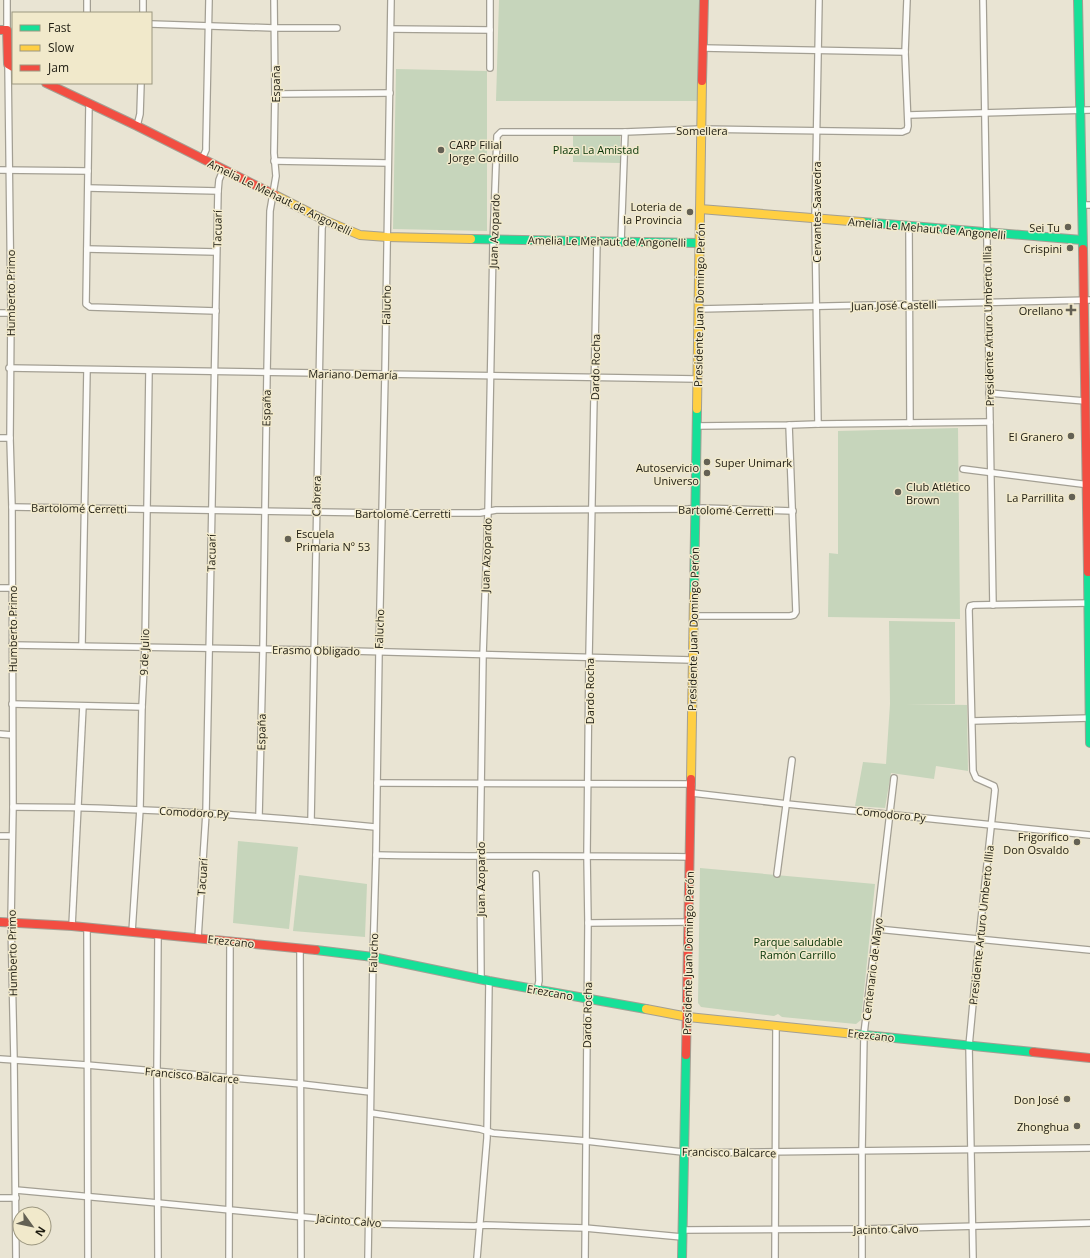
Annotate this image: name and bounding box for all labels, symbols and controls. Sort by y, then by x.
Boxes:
legend [12,12,152,84]
text: Fast [48,19,71,36]
text: Slow [48,39,75,56]
text: Jam [47,59,69,76]
street label: España [268,65,283,103]
street label: Somellera [676,123,728,138]
place label: CARP Filial Jorge Gordillo [448,137,519,165]
park label: Plaza La Amistad [553,142,639,157]
marker: CARP Filial Jorge Gordillo [436,145,446,155]
street label: Amelia Le Mehaut de Angonelli [206,156,354,238]
street label: Cervantes Saavedra [809,161,824,263]
street label: Juan Azopardo [485,193,503,270]
place label: Loteria de la Provincia [623,199,682,227]
marker: Loteria de la Provincia [685,207,695,217]
street label: Tacuarí [209,210,225,248]
street label: Amelia Le Mehaut de Angonelli [847,214,1007,242]
place label: Sei Tu [1029,220,1060,235]
marker: Sei Tu [1063,222,1073,232]
street label: Presidente Juan Domingo Perón [690,223,708,387]
street label: Amelia Le Mehaut de Angonelli [528,232,686,250]
place label: Crispini [1024,241,1062,256]
marker: Crispini [1065,243,1075,253]
street label: Presidente Arturo Umberto Illia [979,246,997,406]
street label: Humberto Primo [3,249,18,336]
street label: Falucho [378,285,394,325]
street label: Juan José Castelli [850,297,937,313]
place label: Orellano [1019,303,1063,318]
marker: Orellano [1066,305,1076,315]
street label: Dardo Rocha [587,334,603,400]
street label: Mariano Demaría [308,366,398,382]
street label: España [258,389,274,427]
place label: El Granero [1009,429,1063,444]
marker: El Granero [1066,431,1076,441]
place label: Super Unimark [715,455,792,470]
marker: Super Unimark [702,457,712,467]
place label: Autoservicio Universo [636,460,699,488]
marker: Autoservicio Universo [702,468,712,478]
street label: Cabrera [308,475,324,517]
place label: Club Atlético Brown [906,479,971,507]
marker: Club Atlético Brown [893,487,903,497]
place label: La Parrillita [1006,490,1064,505]
marker: La Parrillita [1067,492,1077,502]
street label: Bartolomé Cerretti [31,500,127,516]
street label: Bartolomé Cerretti [678,502,774,518]
street label: Bartolomé Cerretti [355,506,451,521]
street label: Juan Azopardo [477,517,495,594]
place label: Escuela Primaria Nº 53 [296,526,370,554]
street label: Tacuarí [203,534,219,572]
marker: Escuela Primaria Nº 53 [283,534,293,544]
street label: Presidente Juan Domingo Perón [684,547,702,711]
street label: Humberto Primo [5,585,20,672]
street label: Falucho [371,608,387,649]
street label: 9 de Julio [136,628,152,676]
street label: Erasmo Obligado [272,642,360,658]
street label: Dardo Rocha [582,658,597,724]
street label: España [253,713,269,751]
street label: Comodoro Py [159,803,230,821]
street label: Comodoro Py [856,803,927,825]
place label: Frigorífico Don Osvaldo [1003,829,1069,857]
marker: Frigorífico Don Osvaldo [1072,837,1082,847]
street label: Juan Azopardo [473,841,488,917]
street label: Presidente Arturo Umberto Illia [965,844,997,1006]
street label: Tacuarí [193,858,211,896]
street label: Presidente Juan Domingo Perón [679,871,697,1035]
street label: Humberto Primo [4,909,20,996]
street label: Centenario de Mayo [858,916,886,1021]
street label: Erezcano [207,931,255,951]
street label: Falucho [365,932,381,973]
park label: Parque saludable Ramón Carrillo [753,934,843,962]
street label: Erezcano [526,981,575,1004]
street label: Dardo Rocha [579,982,595,1048]
street label: Erezcano [847,1025,895,1045]
street label: Francisco Balcarce [144,1063,240,1087]
place label: Don José [1014,1092,1059,1107]
marker: Don José [1062,1094,1072,1104]
place label: Zhonghua [1017,1119,1069,1134]
marker: Zhonghua [1072,1121,1082,1131]
street label: Francisco Balcarce [682,1144,776,1160]
north arrow [12,1206,52,1246]
street label: Jacinto Calvo [315,1210,383,1230]
street label: Jacinto Calvo [852,1221,919,1237]
text: N [32,1224,50,1240]

